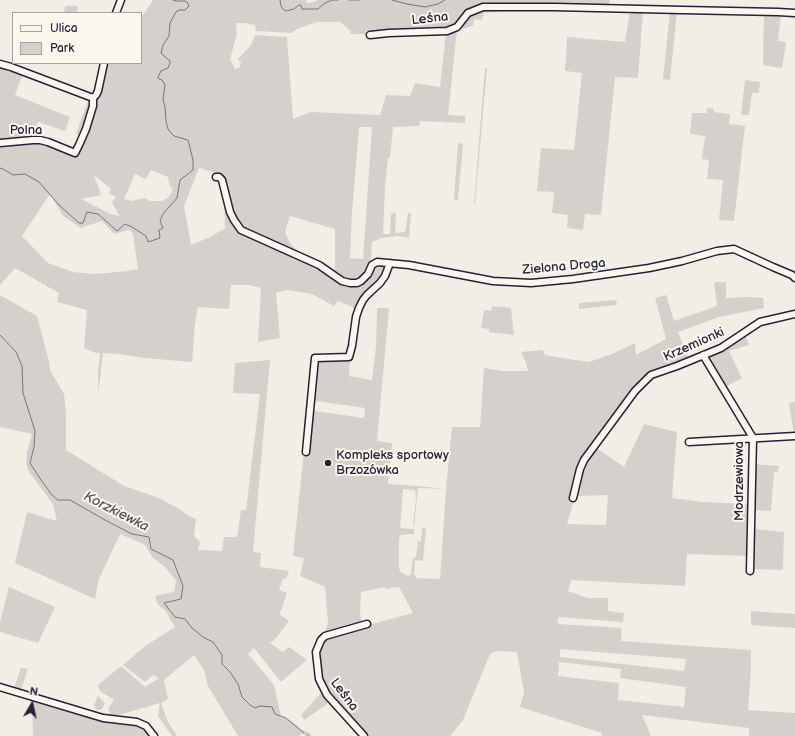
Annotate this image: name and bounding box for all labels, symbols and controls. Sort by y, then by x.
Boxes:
street label: Leśna [411,9,449,29]
legend [12,12,142,64]
text: Ulica [50,21,77,36]
text: Park [50,41,74,56]
street label: Polna [10,123,42,139]
street label: Zielona Droga [522,256,606,278]
street label: Krzemionki [661,325,727,365]
street label: Modrzewiowa [732,441,748,521]
place label: Kompleks sportowy Brzozówka [336,448,449,479]
marker: Kompleks sportowy Brzozówka [323,458,333,468]
water label: Korzkiewka [81,488,151,536]
street label: Leśna [327,676,361,714]
north arrow [12,684,52,724]
text: N [29,685,39,699]

